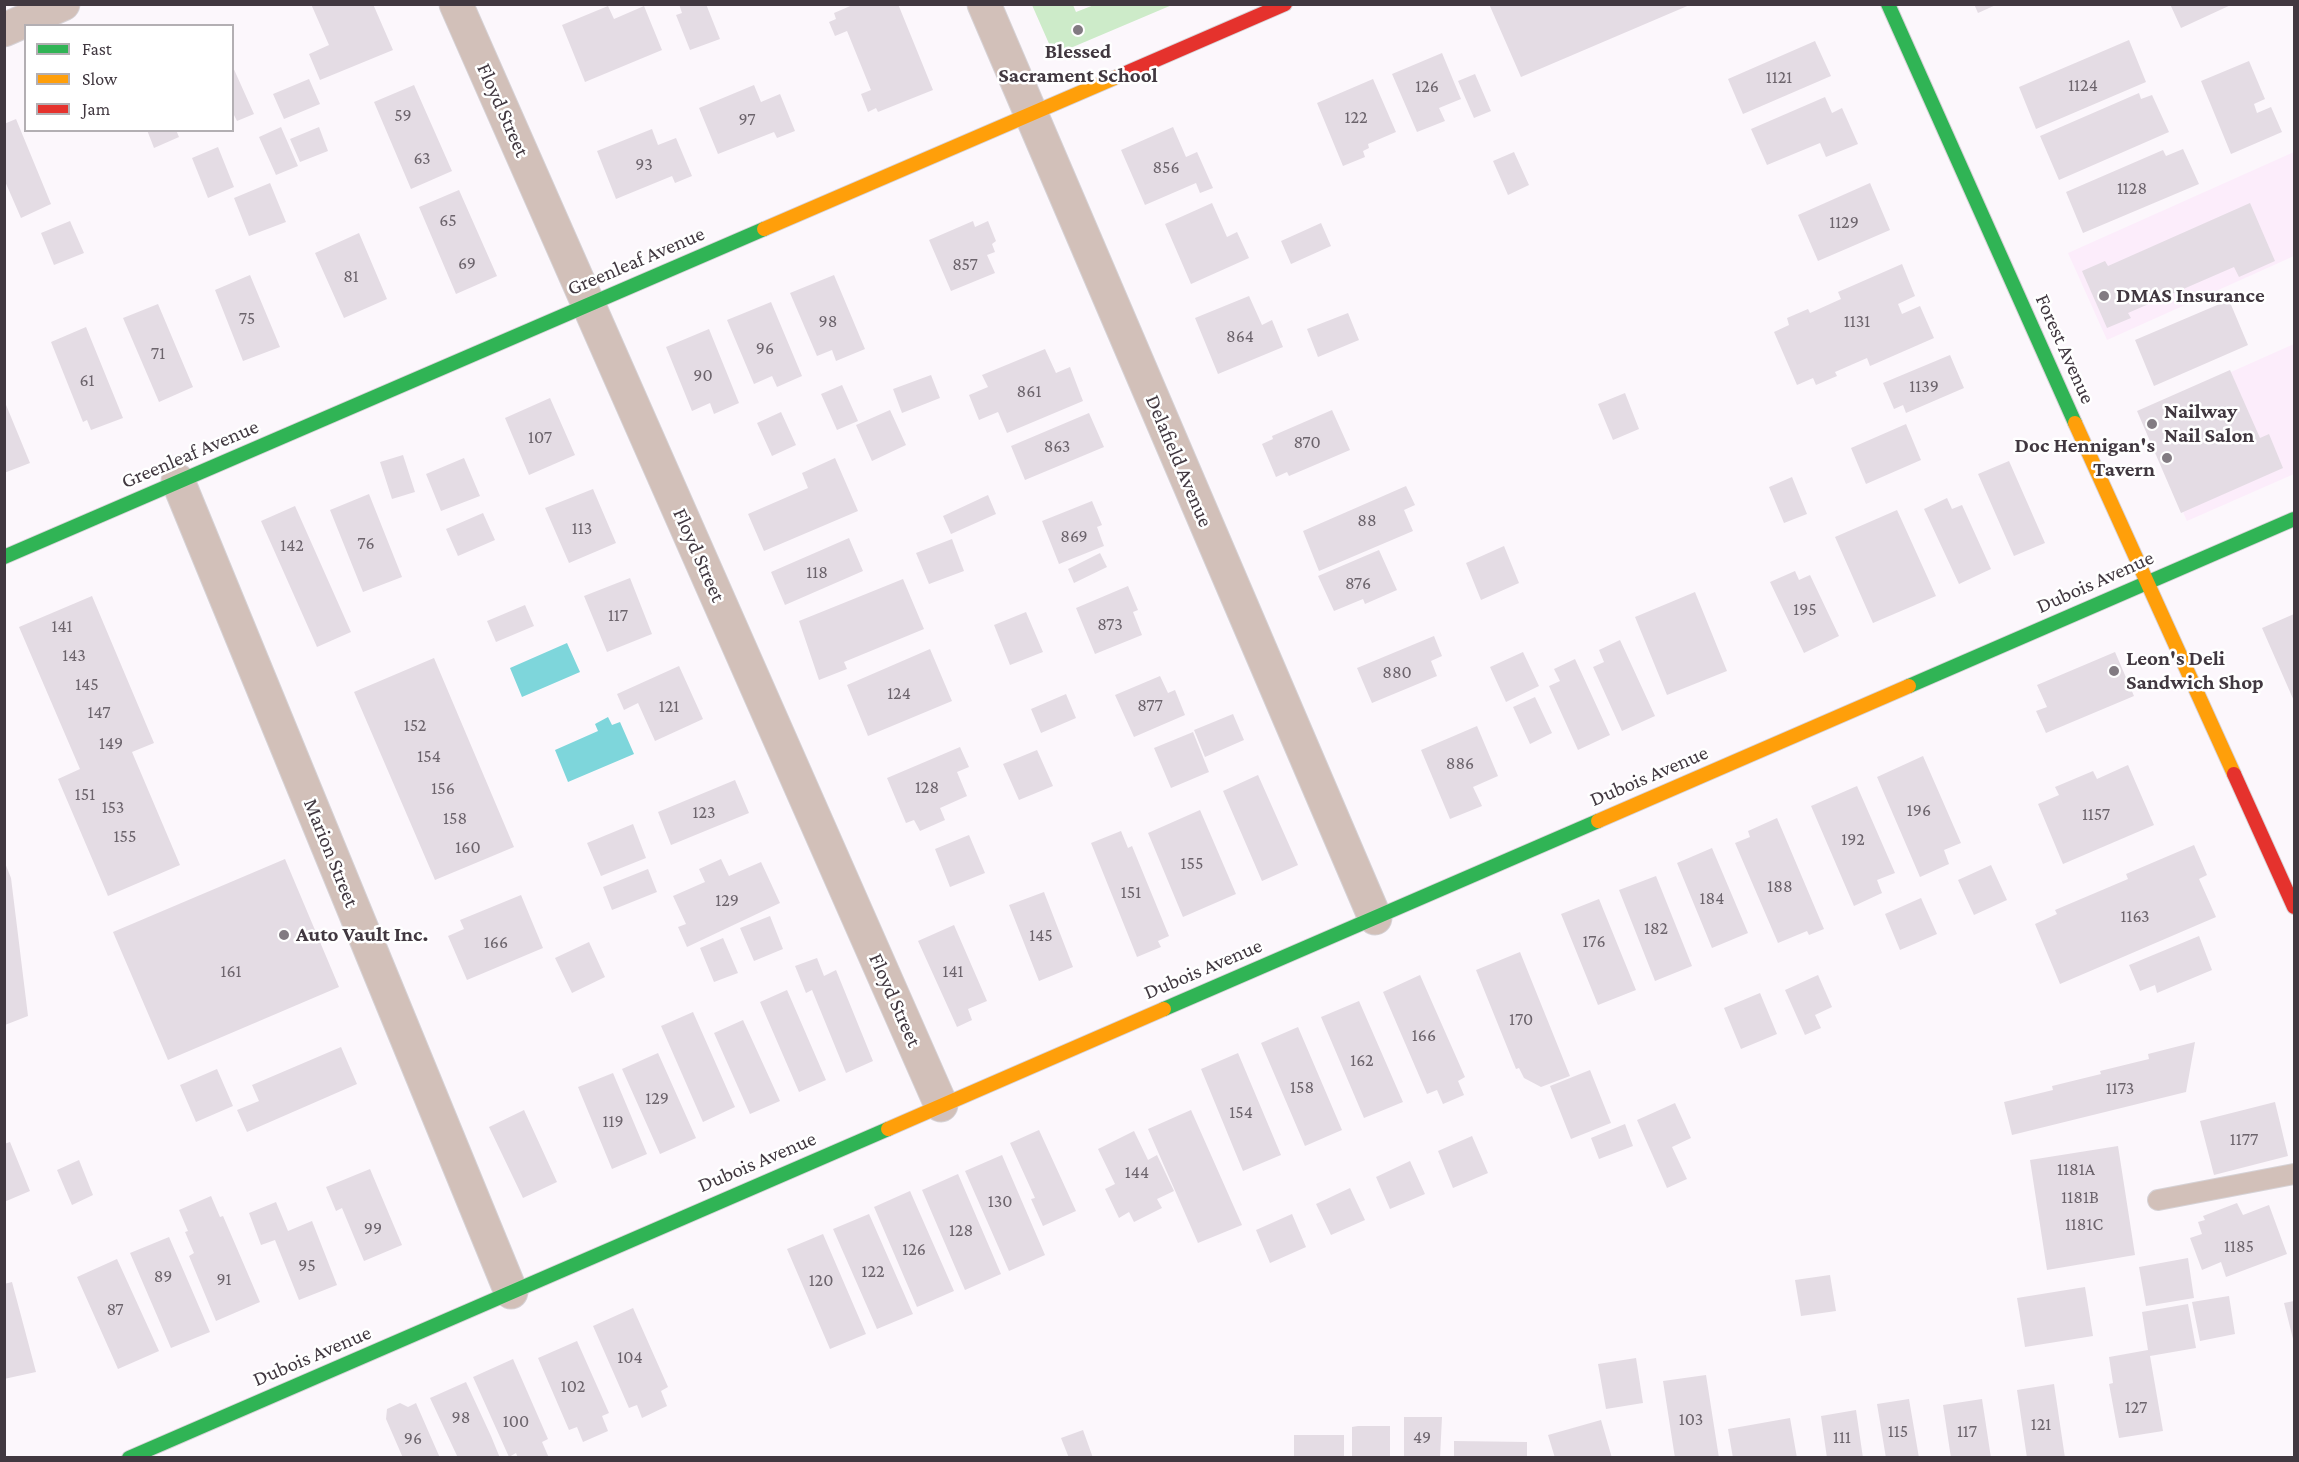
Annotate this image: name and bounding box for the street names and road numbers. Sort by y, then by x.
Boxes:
street label: Floyd Street [471,59,535,161]
street label: Greenleaf Avenue [564,221,708,301]
street label: Forest Avenue [2030,290,2100,408]
street label: Delafield Avenue [1140,391,1218,531]
street label: Greenleaf Avenue [118,414,262,494]
street label: Floyd Street [667,504,731,606]
street label: Dubois Avenue [2032,545,2158,619]
street label: Dubois Avenue [1586,740,1712,812]
street label: Marion Street [298,795,364,911]
street label: Dubois Avenue [1140,933,1266,1005]
street label: Floyd Street [863,949,927,1051]
street label: Dubois Avenue [694,1126,820,1198]
street label: Dubois Avenue [249,1320,375,1392]

